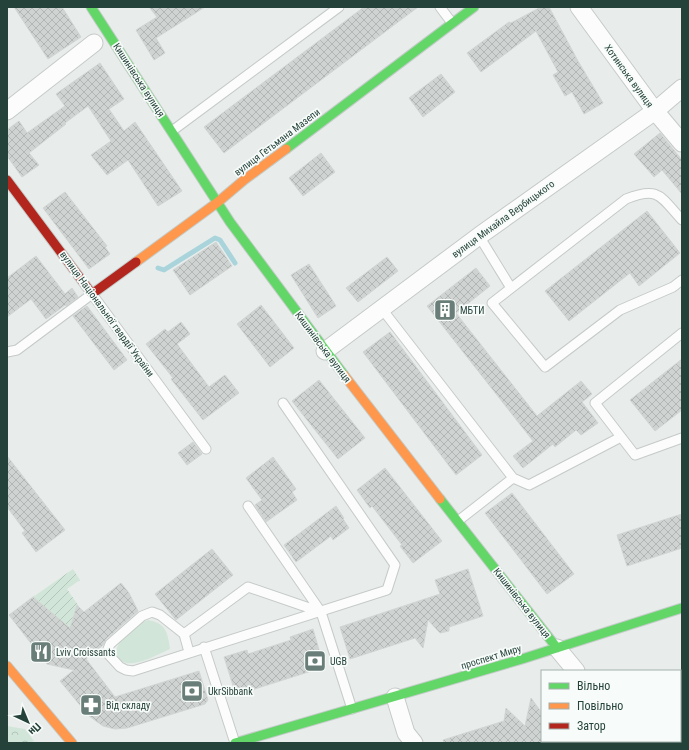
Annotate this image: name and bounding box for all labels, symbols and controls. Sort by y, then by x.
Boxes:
street label: Кишинівська вулиця [111,41,167,119]
street label: Хотинська вулиця [602,42,656,110]
street label: вулиця Гетьмана Мазепи [232,106,322,178]
street label: вулиця Михайла Вербицького [450,178,556,260]
street label: вулиця Національної гвардії України [58,249,156,379]
building icon: МБТИ [432,297,458,323]
place label: МБТИ [460,305,484,316]
street label: Кишинівська вулиця [293,309,353,385]
street label: Кишинівська вулиця [491,566,553,640]
restaurant icon: Lviv Croissants [28,639,54,665]
street label: проспект Миру [460,643,522,671]
place label: Lviv Croissants [56,647,116,658]
bank icon: UGB [302,648,328,674]
place label: UGB [330,656,347,667]
legend [541,670,681,742]
bank icon: UkrSibbank [179,678,205,704]
text: Вільно [577,679,610,693]
place label: UkrSibbank [208,686,253,697]
pharmacy icon: Від складу [78,692,104,718]
text: Повільно [577,699,623,713]
place label: Від складу [106,700,150,711]
north arrow [8,702,48,742]
text: Затор [577,719,606,733]
text: Пн [26,720,44,738]

